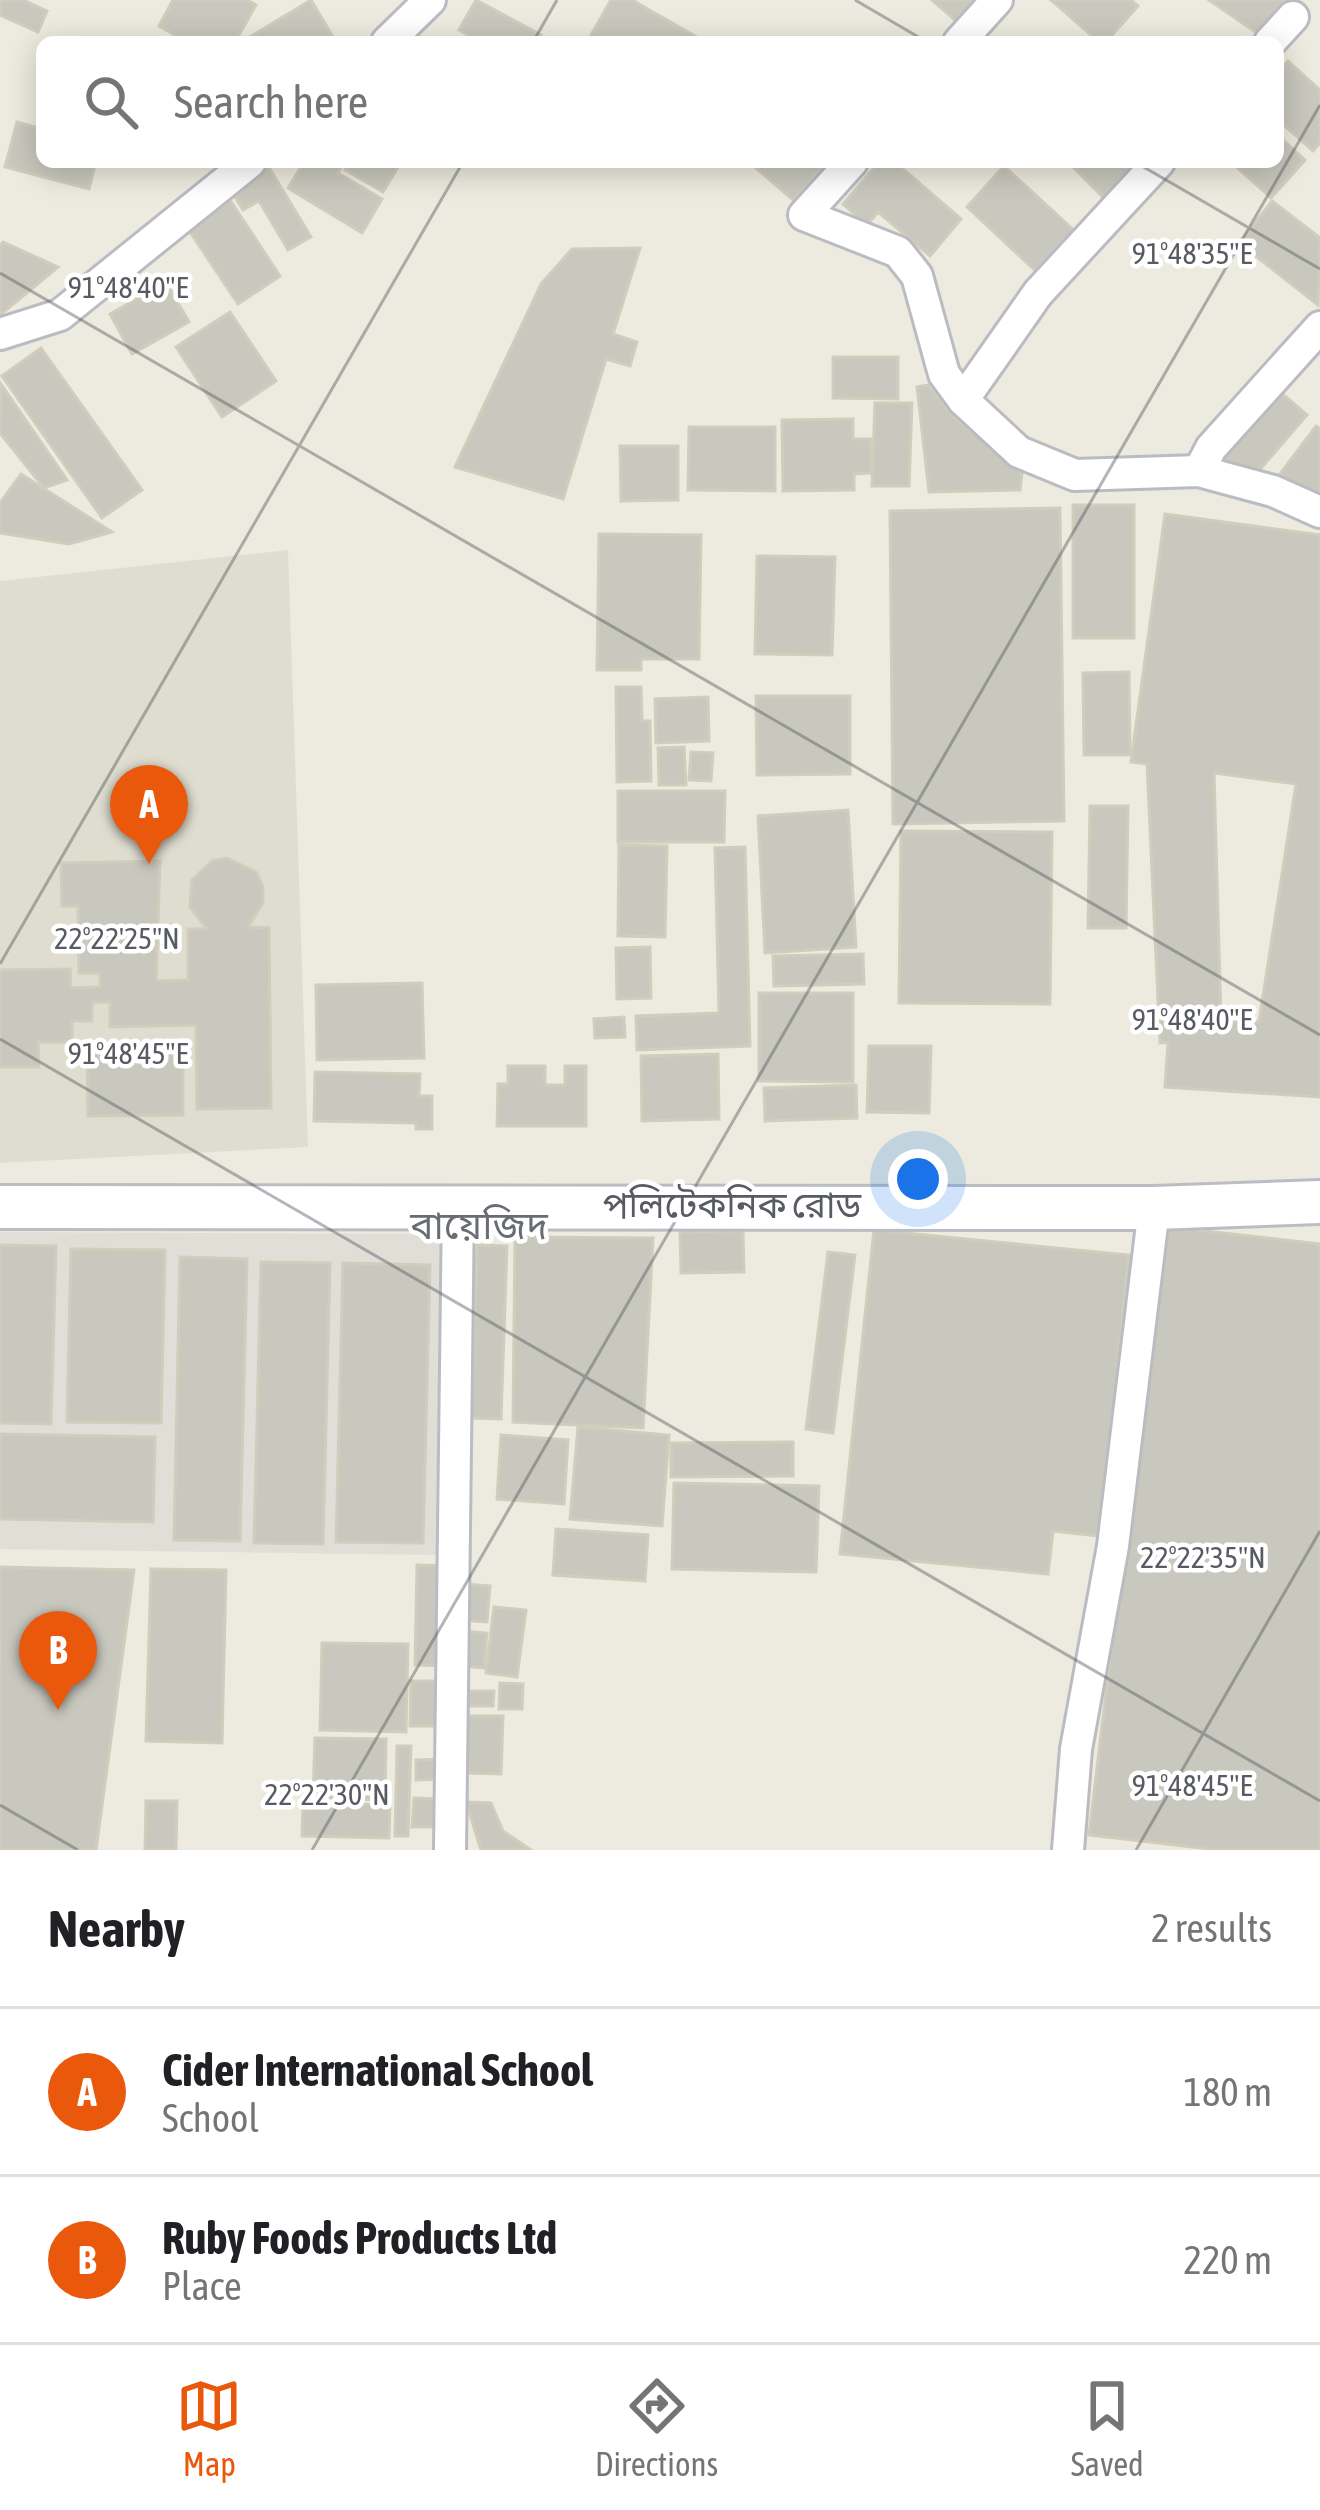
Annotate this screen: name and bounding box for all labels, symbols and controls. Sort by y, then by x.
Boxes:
search box [36,36,1284,168]
icon: search [78,69,144,135]
text: Search here [174,76,368,128]
text: 91°48'35"E [1132,236,1252,270]
text: 91°48'40"E [68,270,188,304]
pin: A [110,765,188,864]
text: 22°22'25"N [54,921,180,955]
text: 91°48'40"E [1132,1002,1252,1036]
text: 91°48'45"E [68,1036,188,1070]
your location [888,1149,948,1209]
street label: পলিটেকনিক রোড [603,1184,862,1226]
district label: বায়েজিদ [409,1203,548,1247]
text: 22°22'35"N [1140,1540,1266,1574]
pin: B [19,1611,97,1710]
text: 91°48'45"E [1132,1768,1252,1802]
text: 22°22'30"N [264,1777,390,1811]
text: Nearby [48,1899,185,1958]
text: 2 results [1151,1906,1272,1950]
text: Cider International School [162,2044,593,2096]
text: A [77,2070,97,2114]
text: 180 m [1184,2070,1272,2114]
text: School [162,2096,259,2140]
text: Ruby Foods Products Ltd [162,2212,557,2264]
text: B [78,2238,96,2282]
text: 220 m [1184,2238,1272,2282]
text: Place [162,2264,242,2308]
tab: Map [176,2373,242,2483]
tab: Directions [595,2373,718,2483]
tab: Saved [1071,2373,1144,2483]

